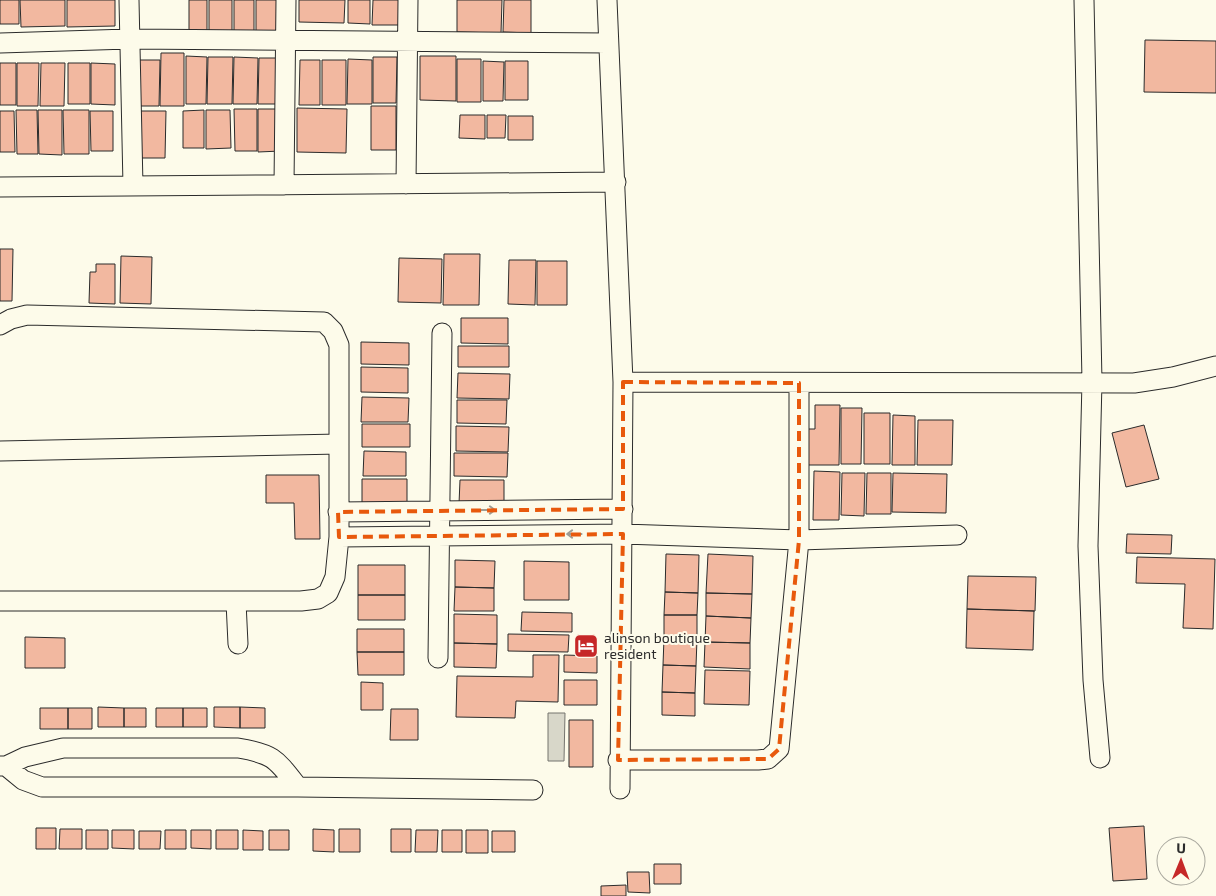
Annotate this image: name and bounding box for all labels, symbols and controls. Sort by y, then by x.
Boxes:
one-way arrow [480,505,496,515]
one-way arrow [566,529,582,539]
place label: alinson boutique resident [604,629,710,662]
hotel icon: alinson boutique resident [573,633,599,659]
north arrow [1156,836,1206,886]
text: U [1176,839,1186,856]

